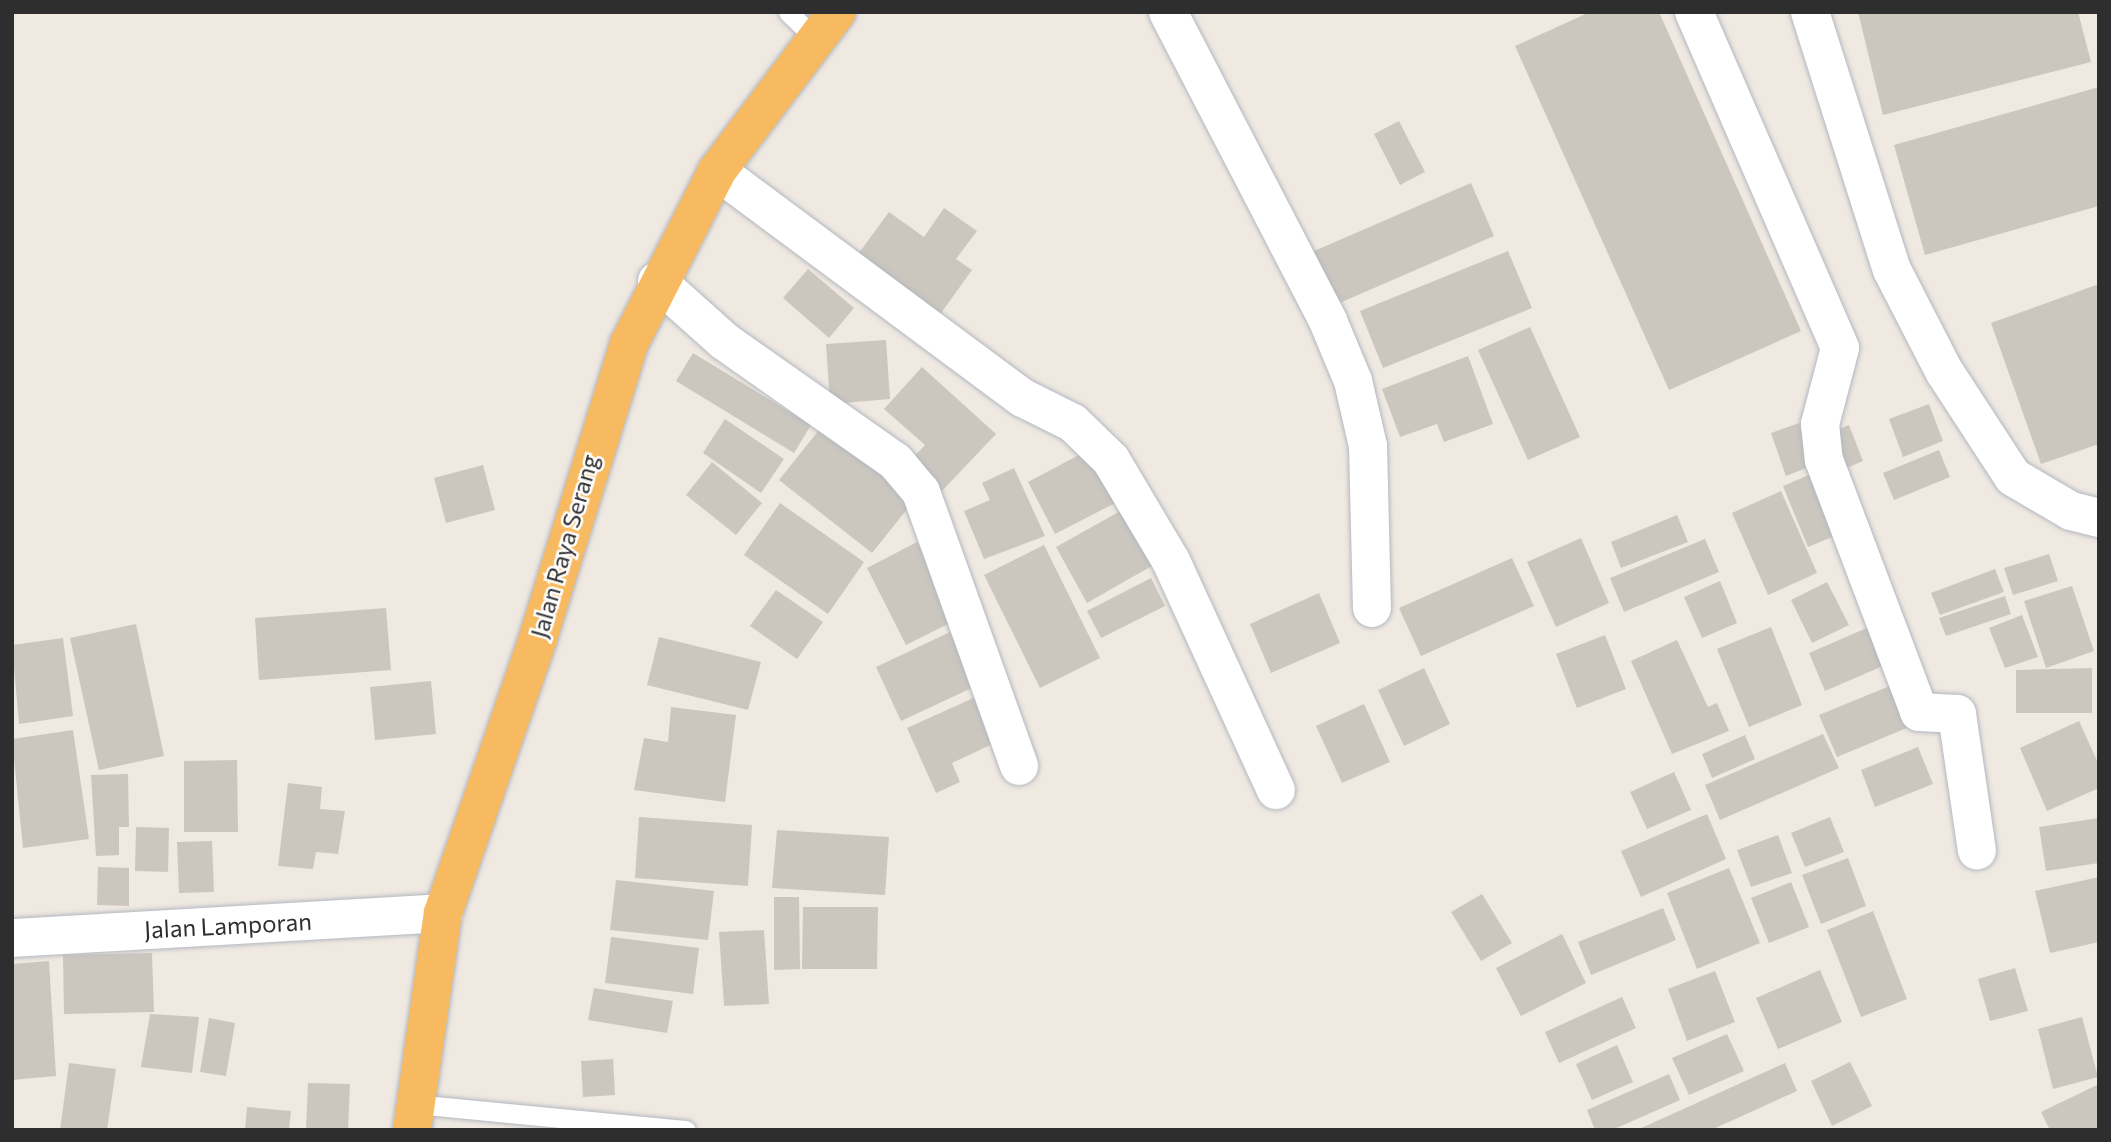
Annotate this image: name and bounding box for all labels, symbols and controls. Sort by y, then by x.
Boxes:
street label: Jalan Raya Serang [524,451,604,641]
street label: Jalan Lamporan [143,906,313,944]

